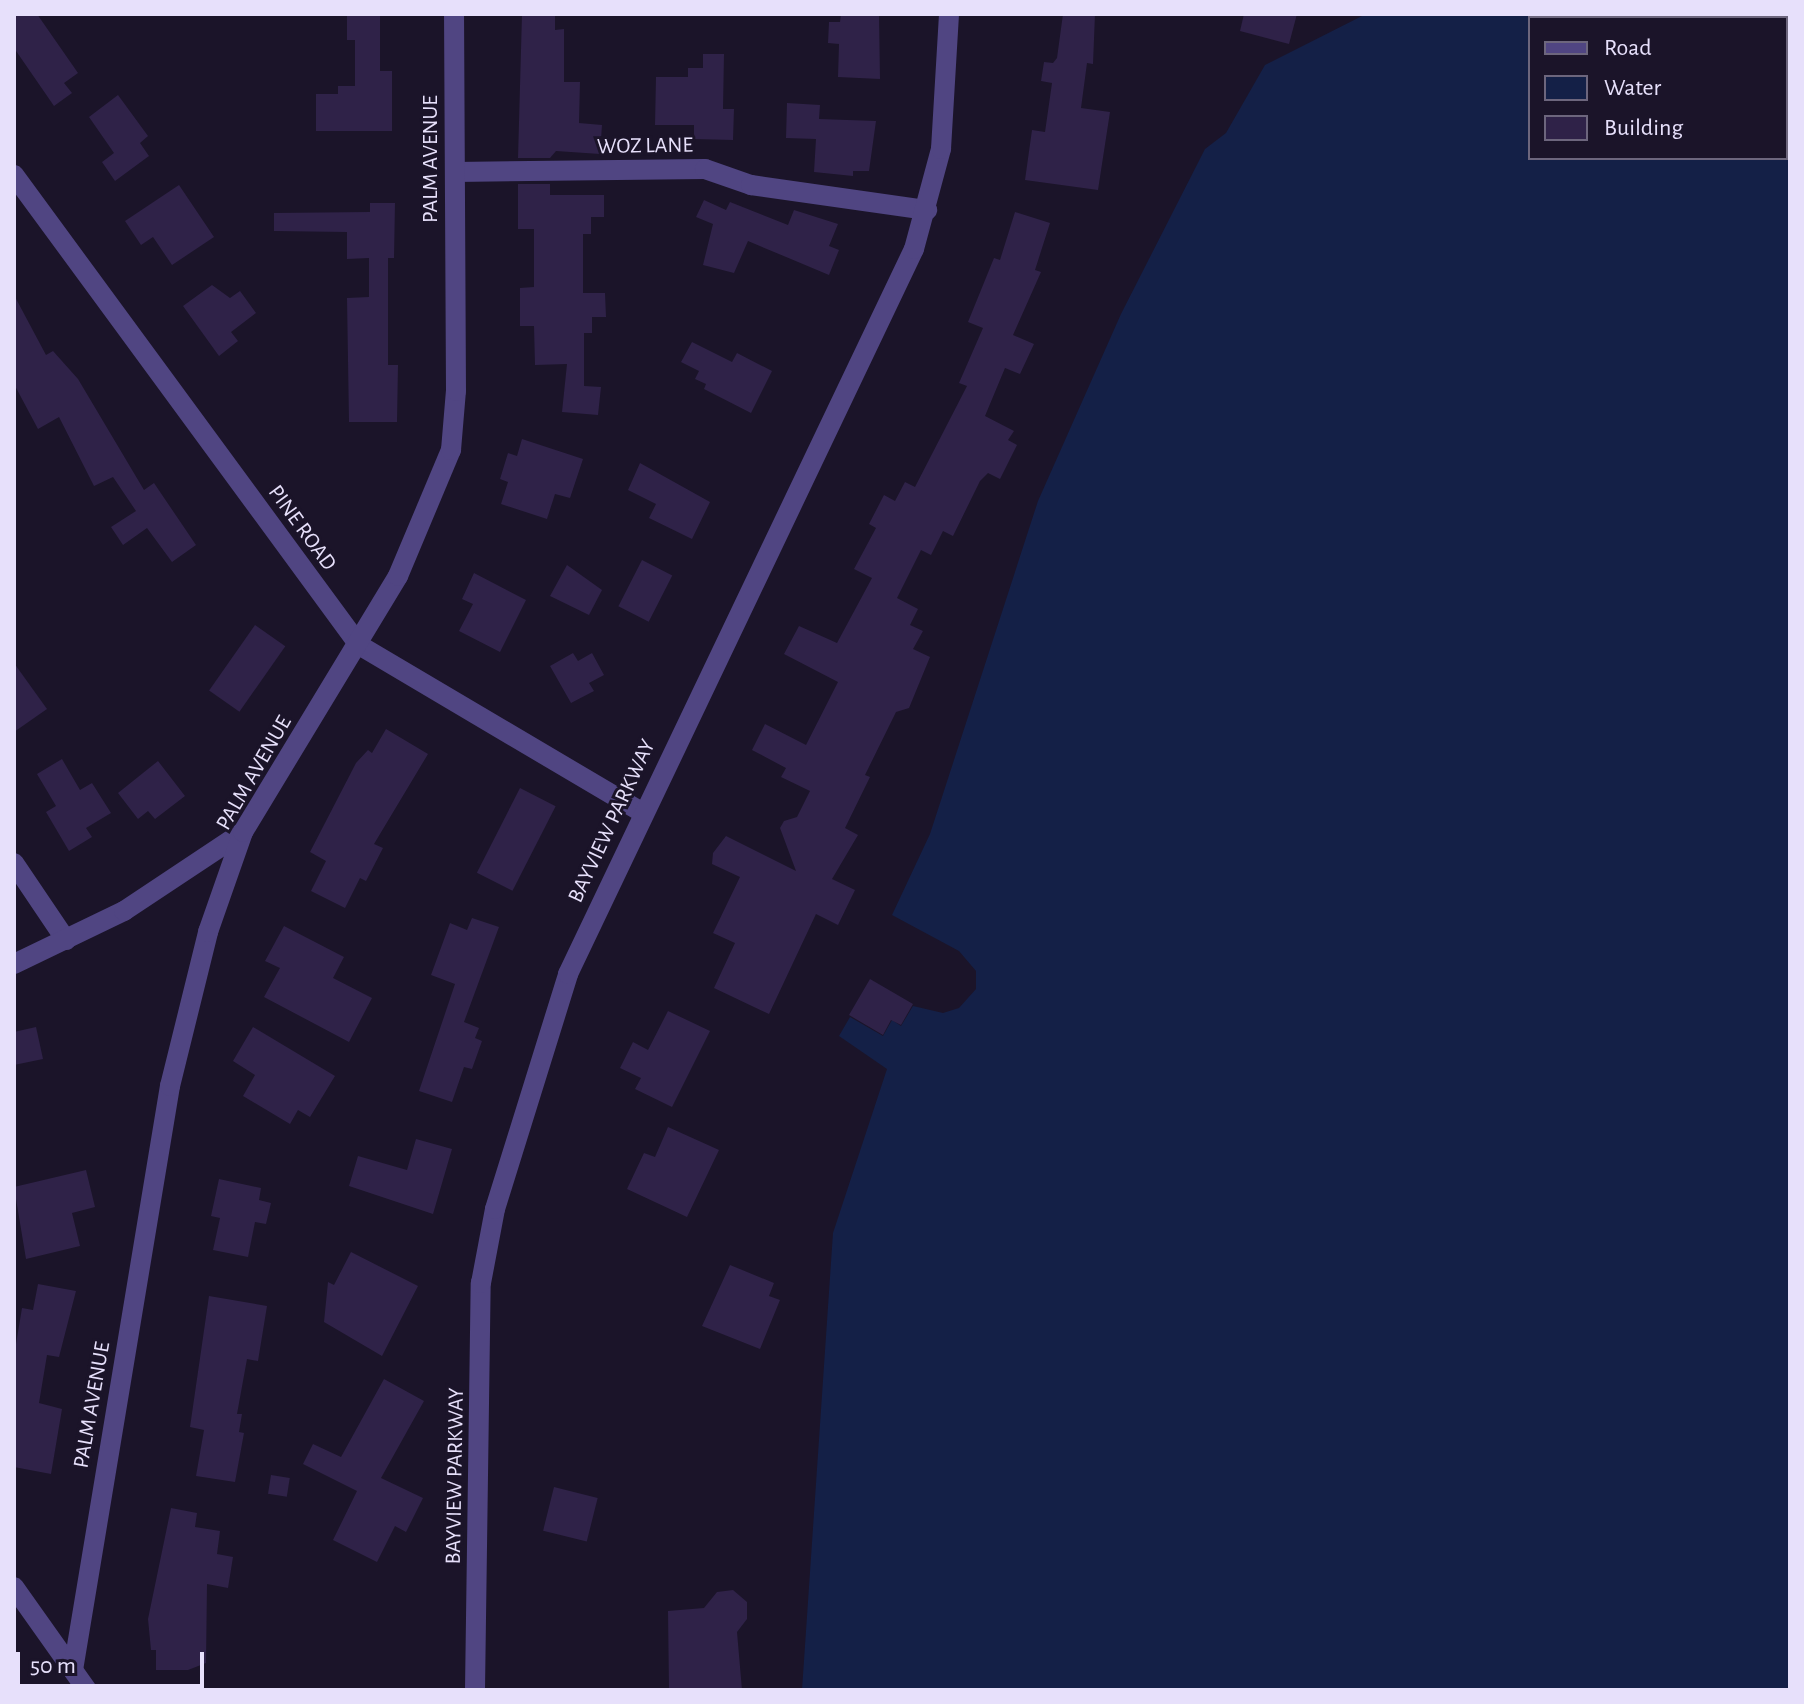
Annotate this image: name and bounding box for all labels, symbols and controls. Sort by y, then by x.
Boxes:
legend [1528,16,1788,160]
text: Road [1604,36,1652,60]
text: Water [1604,76,1661,100]
street label: PALM AVENUE [418,95,444,223]
text: Building [1604,116,1683,140]
street label: WOZ LANE [597,132,693,160]
street label: PINE ROAD [262,480,342,576]
street label: PALM AVENUE [211,711,297,835]
street label: BAYVIEW PARKWAY [563,735,661,907]
street label: PALM AVENUE [68,1340,116,1470]
street label: BAYVIEW PARKWAY [440,1387,470,1565]
scale bar [20,1636,208,1686]
text: 50 m [30,1654,76,1678]

